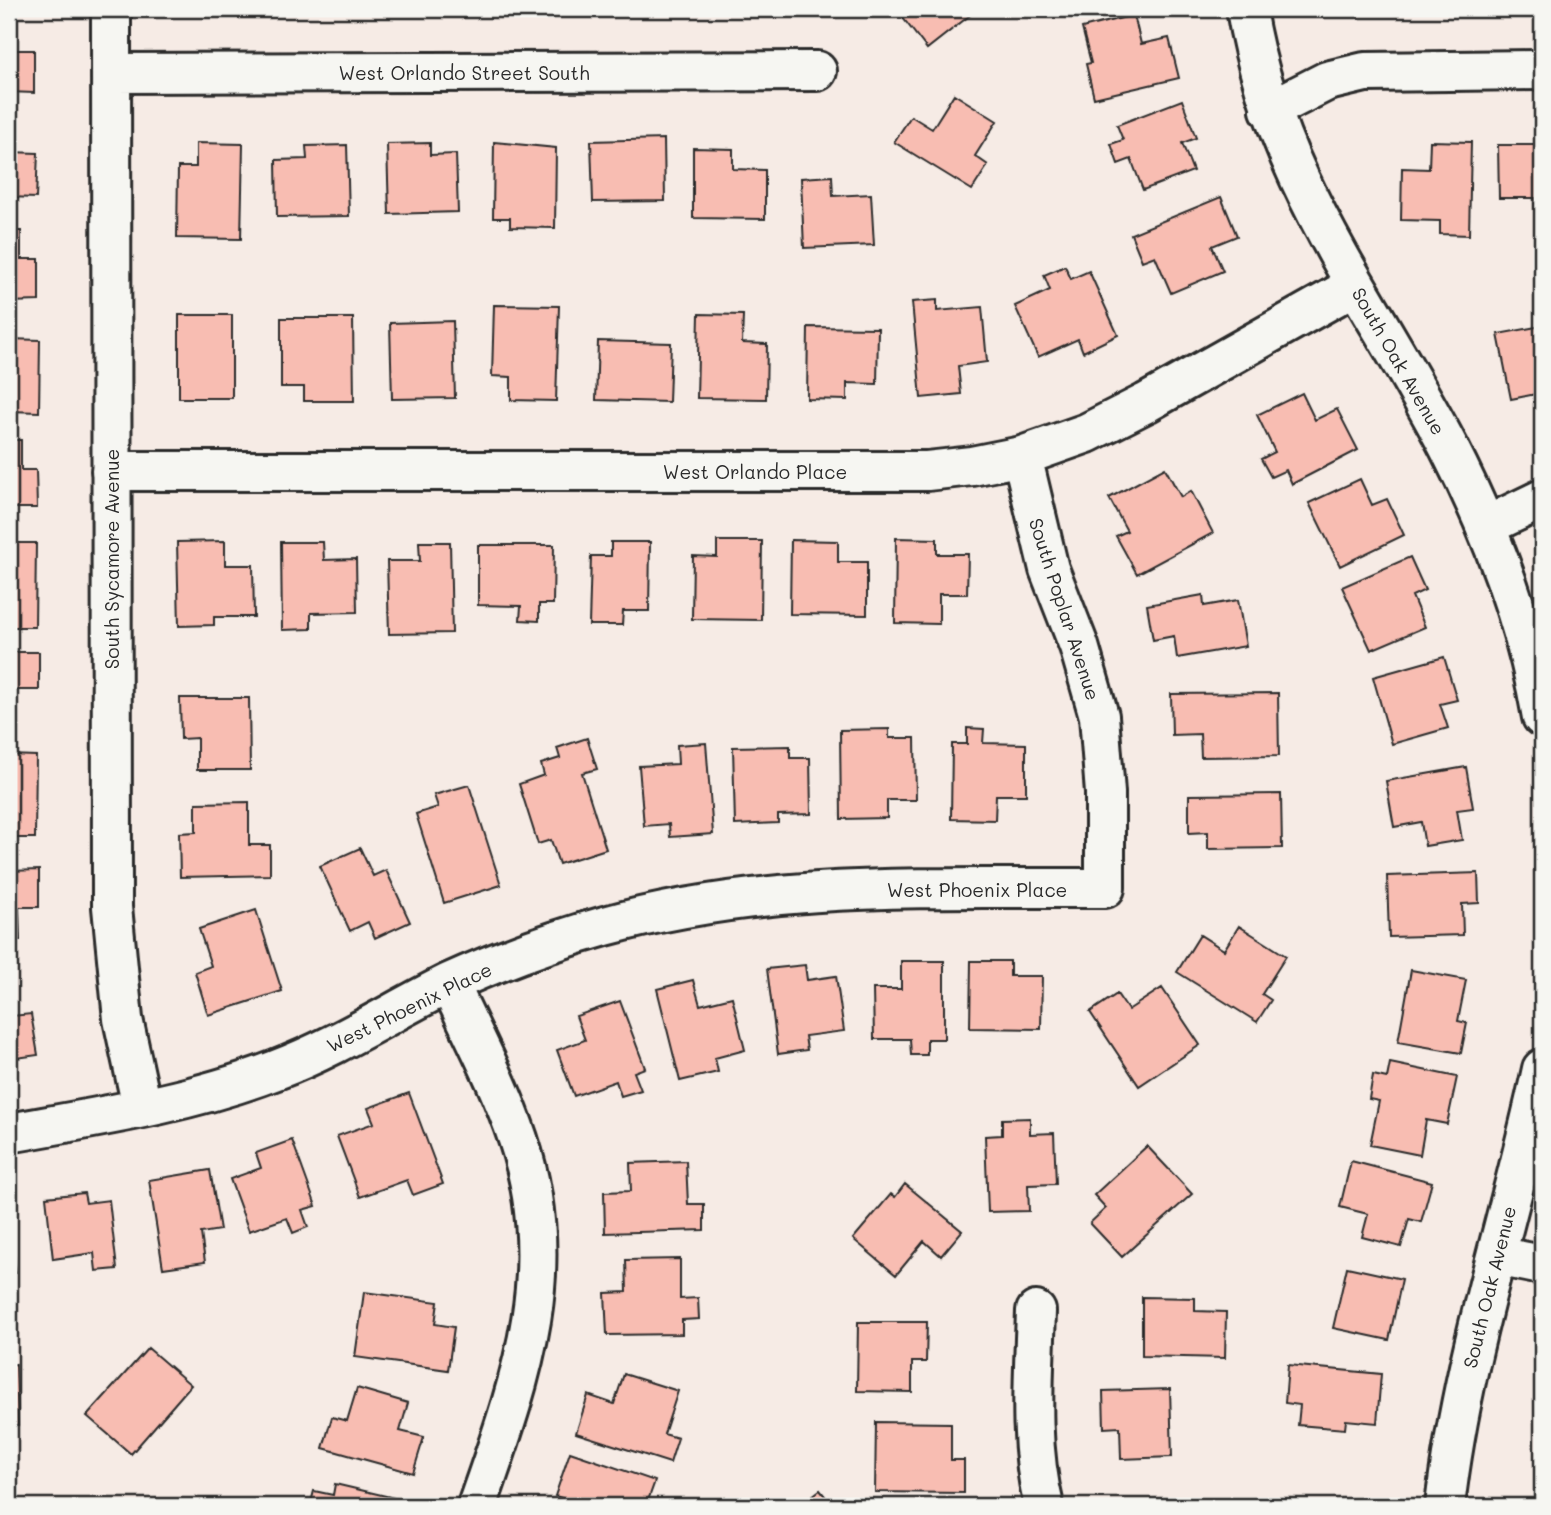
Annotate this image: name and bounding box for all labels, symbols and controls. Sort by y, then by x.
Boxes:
street label: West Orlando Street South [338,60,590,85]
street label: South Oak Avenue [1347,283,1451,439]
street label: South Sycamore Avenue [99,449,124,669]
street label: West Orlando Place [663,459,847,484]
street label: South Poplar Avenue [1024,515,1106,703]
street label: West Phoenix Place [887,877,1067,902]
street label: West Phoenix Place [322,956,496,1058]
street label: South Oak Avenue [1457,1203,1521,1371]

